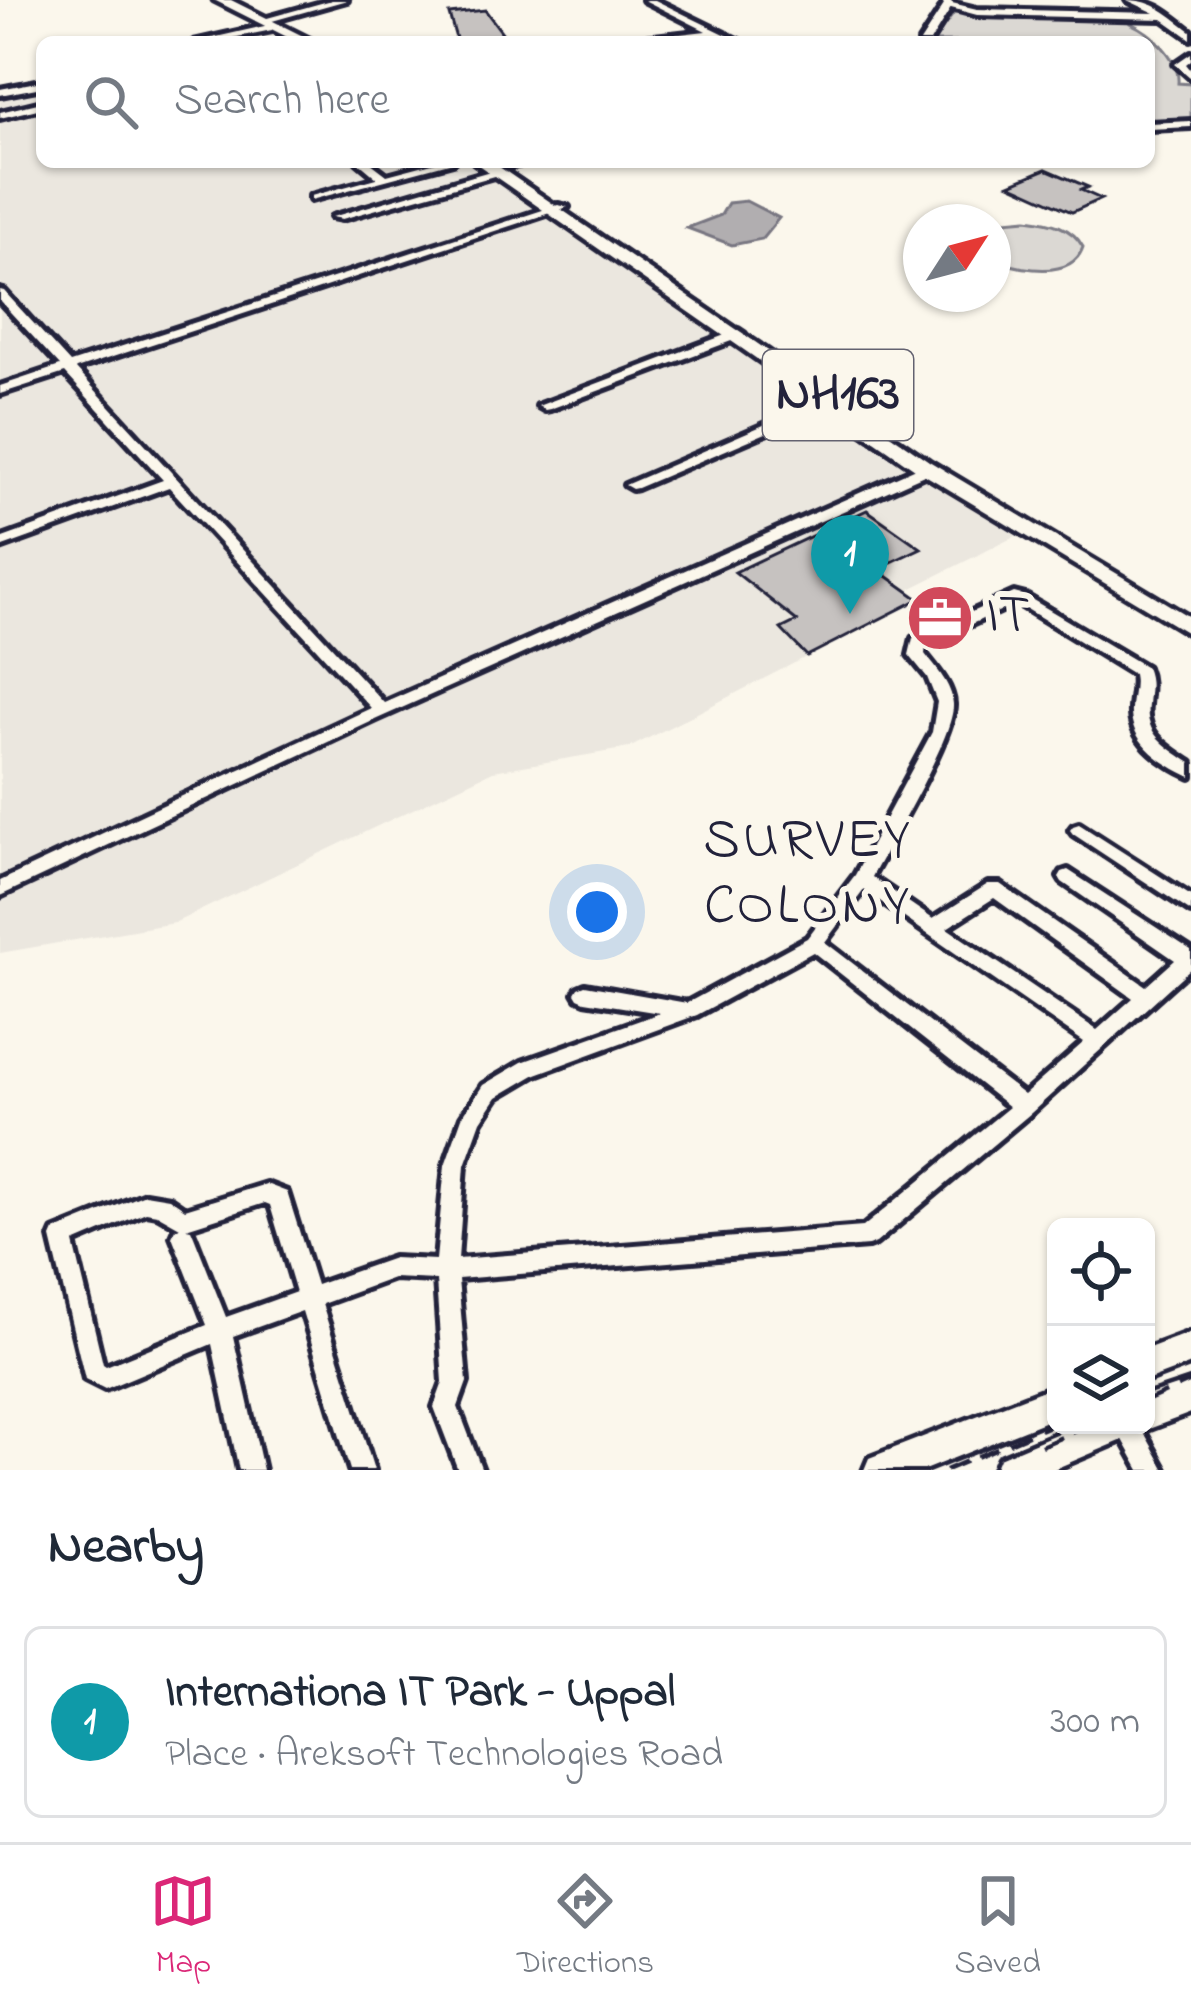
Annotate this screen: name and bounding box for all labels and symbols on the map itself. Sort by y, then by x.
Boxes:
north arrow [903,204,1011,312]
road number: NH163 [763,350,913,440]
pin: 1 [811,515,889,614]
place label: IT [986,579,1030,657]
office icon: IT [905,583,975,653]
district label: SURVEY COLONY [703,801,913,950]
your location [567,882,627,942]

